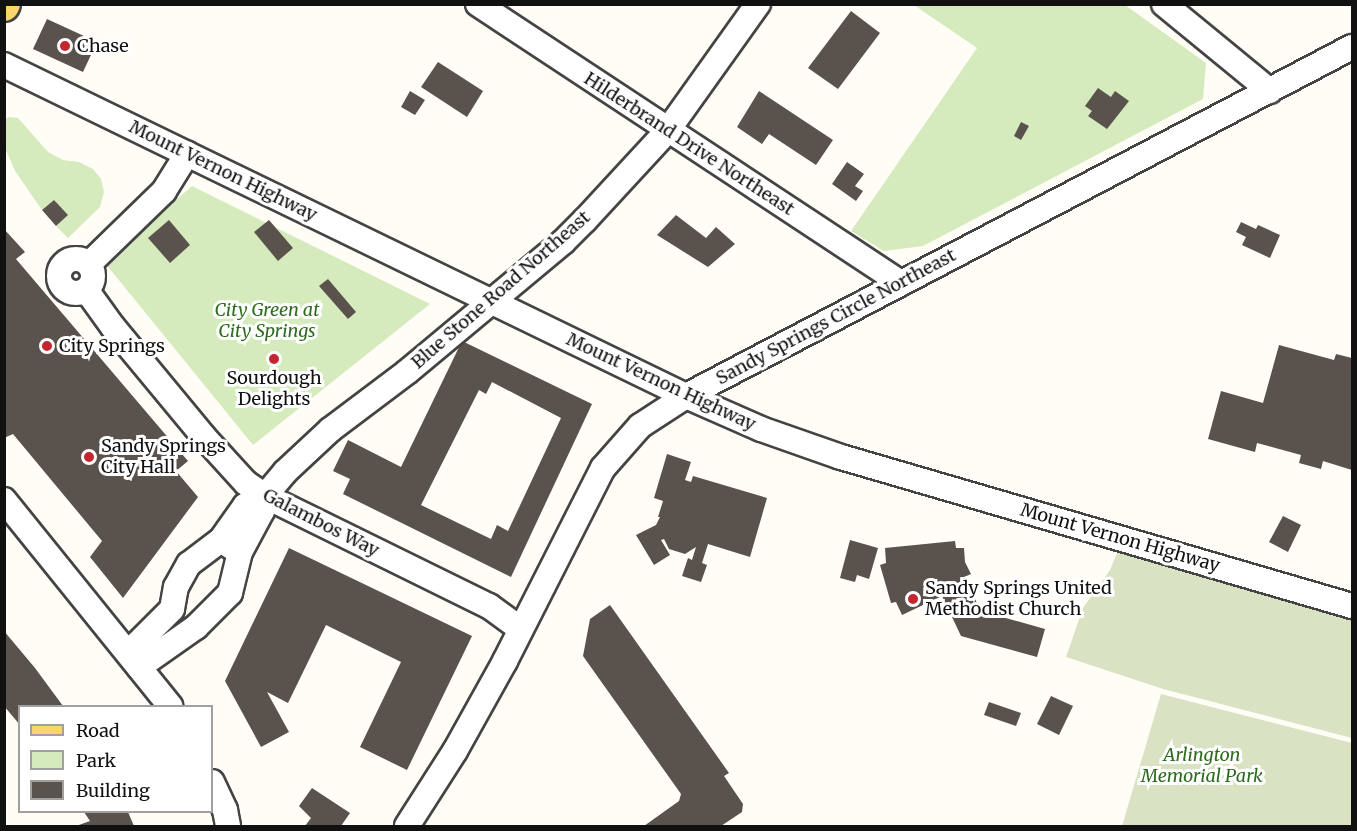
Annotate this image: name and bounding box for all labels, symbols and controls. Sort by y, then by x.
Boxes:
place label: Chase [77,35,129,57]
marker: Chase [58,39,72,53]
street label: Hilderbrand Drive Northeast [580,68,798,220]
street label: Mount Vernon Highway [125,116,321,226]
street label: Blue Stone Road Northeast [407,207,595,373]
street label: Sandy Springs Circle Northeast [712,244,960,390]
park label: City Green at City Springs [214,300,320,342]
street label: Mount Vernon Highway [563,329,759,435]
place label: City Springs [59,335,165,357]
marker: City Springs [40,339,54,353]
marker: Sourdough Delights [267,352,281,366]
place label: Sourdough Delights [226,368,322,410]
place label: Sandy Springs City Hall [101,436,226,478]
marker: Sandy Springs City Hall [82,450,96,464]
street label: Galambos Way [259,484,383,562]
street label: Mount Vernon Highway [1018,499,1222,577]
place label: Sandy Springs United Methodist Church [925,578,1112,620]
marker: Sandy Springs United Methodist Church [906,592,920,606]
legend [18,705,213,813]
text: Road [76,719,120,742]
park label: Arlington Memorial Park [1141,745,1263,788]
text: Park [76,749,116,772]
text: Building [76,779,150,802]

